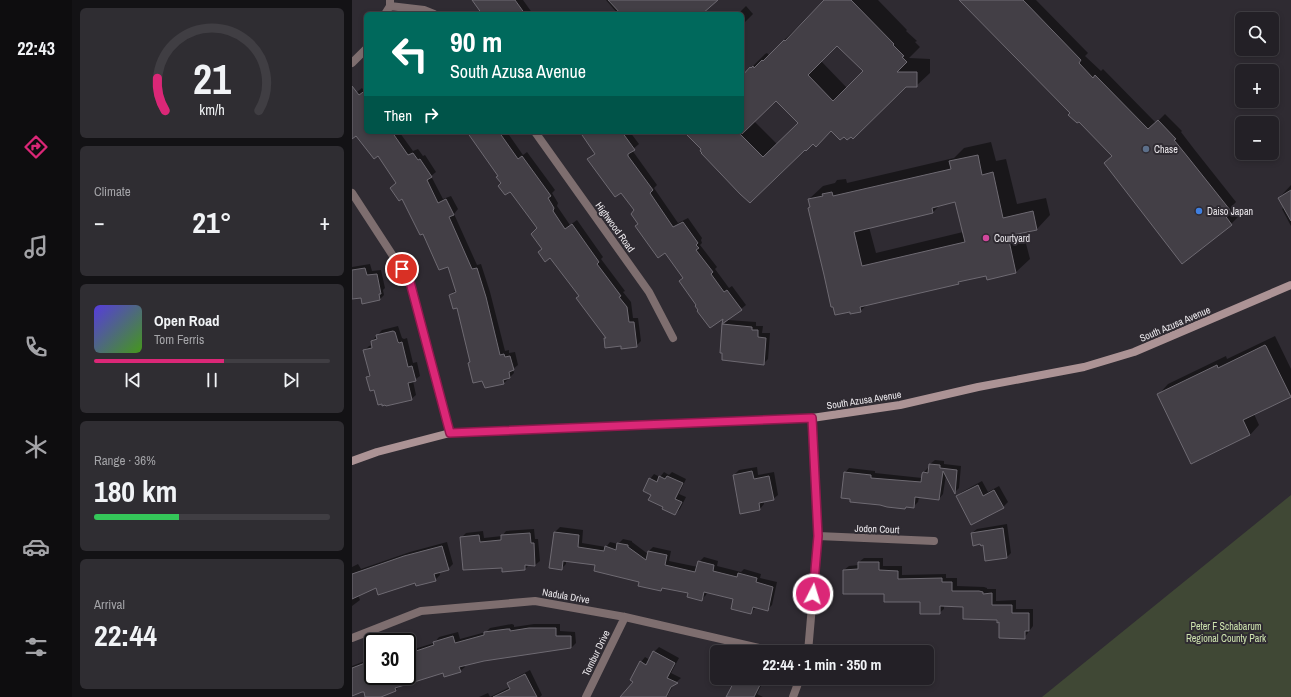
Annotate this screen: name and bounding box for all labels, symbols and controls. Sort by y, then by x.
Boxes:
map controls [1235,12,1279,160]
button: search [1235,12,1279,56]
text: 90 m [450,23,502,61]
icon: left [384,28,436,80]
text: 22:43 [17,36,55,61]
text: 21 [193,51,231,107]
text: South Azusa Avenue [450,59,586,84]
button: + [1235,64,1279,108]
text: km/h [199,99,225,118]
icon: right [420,104,442,126]
text: Then [384,105,412,126]
button: − [1235,116,1279,160]
icon: directions [22,133,50,161]
place label: Chase [1154,143,1178,156]
marker: Chase [1141,144,1151,154]
text: Climate [94,183,131,200]
street label: Highwood Road [592,199,638,255]
text: 21° [192,202,232,242]
place label: Daiso Japan [1207,205,1253,218]
marker: Daiso Japan [1194,206,1204,216]
text: − [94,207,105,237]
text: + [319,207,330,237]
place label: Courtyard [994,232,1030,245]
icon: music [22,233,50,261]
marker: Courtyard [981,233,991,243]
pin [385,252,419,286]
icon: arrive [391,258,413,280]
street label: South Azusa Avenue [1138,303,1213,345]
text: Open Road [154,310,220,331]
text: Tom Ferris [154,331,204,348]
icon: phone [22,333,50,361]
icon: previous [122,369,144,391]
icon: pause [201,369,223,391]
icon: next [280,369,302,391]
street label: South Azusa Avenue [826,388,903,412]
icon: climate [22,433,50,461]
text: Range · 36% [94,452,156,469]
text: 180 km [94,471,177,511]
street label: Jodon Court [854,522,900,536]
icon: car [22,533,50,561]
position arrow [792,573,834,615]
street label: Nadula Drive [541,585,591,607]
text: Arrival [94,596,125,613]
text: 22:44 [94,615,157,655]
park label: Peter F Schabarum Regional County Park [1186,620,1267,645]
street label: Tombur Drive [579,628,613,678]
icon: filters [22,633,50,661]
speed limit sign: 30 [364,633,416,685]
text: 22:44 · 1 min · 350 m [763,654,881,675]

